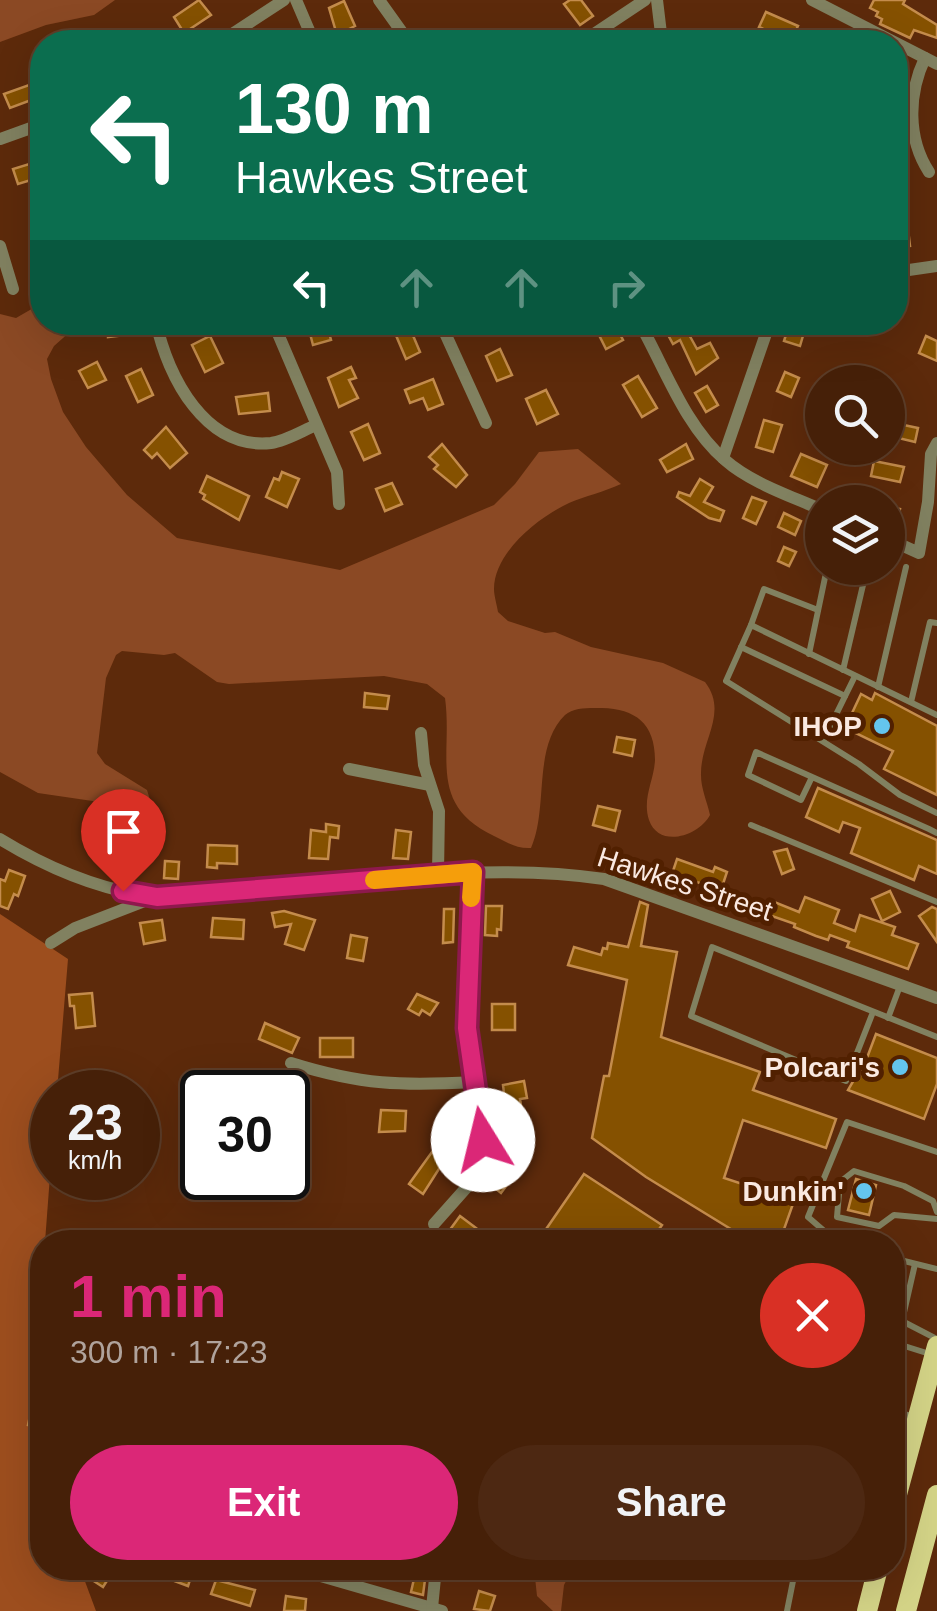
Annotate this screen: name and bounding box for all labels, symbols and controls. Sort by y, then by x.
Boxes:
icon: left [70,70,200,200]
text: 130 m [235,70,433,148]
text: Hawkes Street [235,152,528,203]
icon: left [284,260,339,315]
icon: ahead [389,260,444,315]
icon: ahead [494,260,549,315]
icon: right [599,260,654,315]
map controls [805,365,905,585]
button: search [805,365,905,465]
button: layers [805,485,905,585]
place label: IHOP [794,711,862,742]
marker: IHOP [871,715,893,737]
pin [81,789,166,892]
icon: arrive [96,804,151,859]
street label: Hawkes Street [594,841,777,927]
place label: Polcari's [764,1052,880,1083]
marker: Polcari's [889,1056,911,1078]
speed limit sign: 30 [180,1070,310,1200]
position arrow [431,1088,535,1192]
text: 23 [67,1095,123,1151]
text: km/h [68,1146,122,1174]
place label: Dunkin' [742,1176,844,1207]
marker: Dunkin' [853,1180,875,1202]
text: 1 min [70,1263,227,1330]
button: close [760,1263,865,1368]
text: 300 m · 17:23 [70,1334,267,1370]
button: Exit [70,1445,458,1560]
button: Share [478,1445,865,1560]

